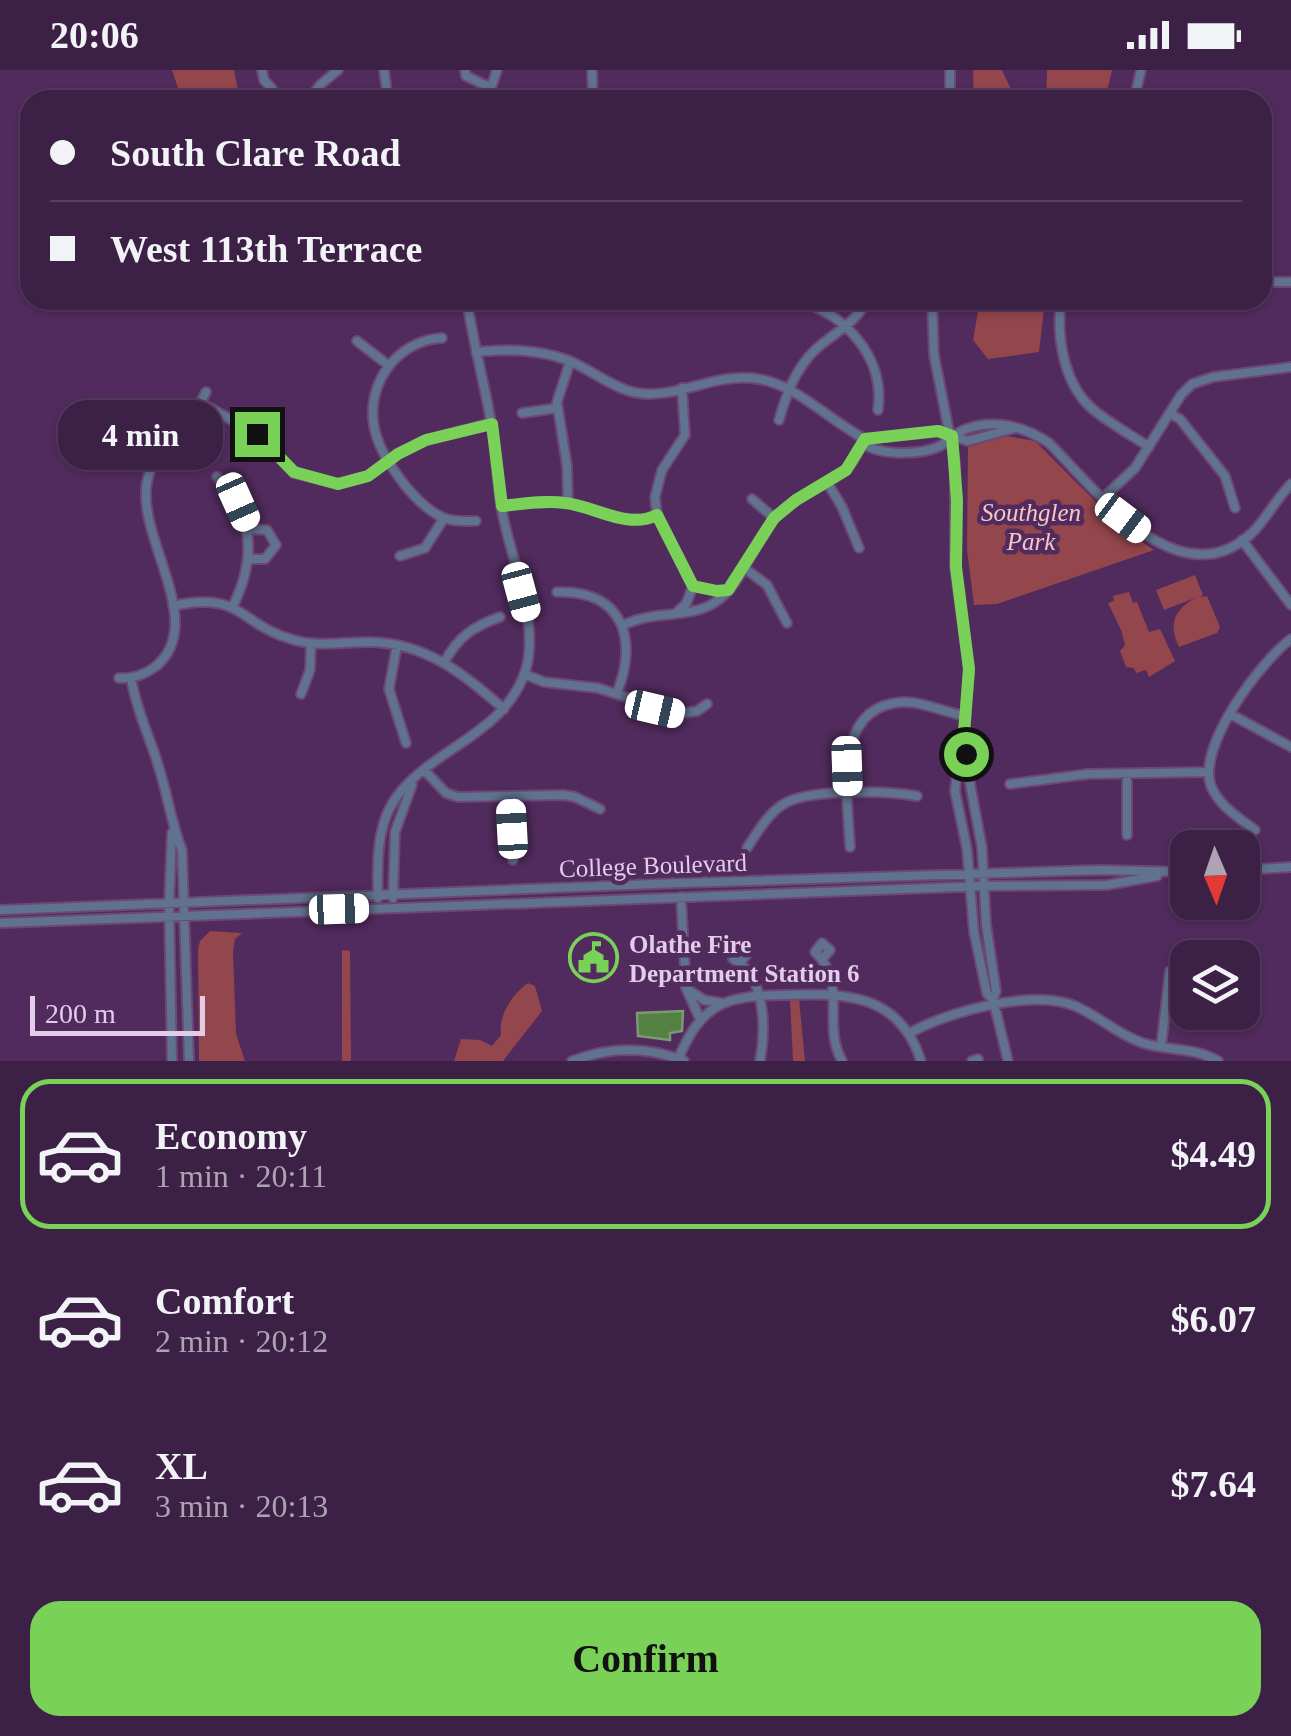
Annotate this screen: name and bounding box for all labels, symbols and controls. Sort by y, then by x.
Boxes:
text: 20:06 [50,14,139,56]
text: South Clare Road [110,132,401,174]
text: West 113th Terrace [110,228,422,270]
callout: 4 min [57,399,222,469]
route end [235,412,280,457]
text: 4 min [102,417,179,453]
car [212,468,264,536]
car [1090,488,1156,548]
park label: Southglen Park [981,499,1081,555]
car [499,559,543,625]
car [622,688,688,730]
route start [944,732,989,777]
car [831,735,863,797]
car [495,798,529,860]
north arrow [1170,830,1260,920]
map controls [1170,830,1260,1030]
street label: College Boulevard [559,849,748,882]
car [308,893,370,925]
place label: Olathe Fire Department Station 6 [629,931,860,987]
public building icon: Olathe Fire Department Station 6 [568,932,620,984]
button: layers [1170,940,1260,1030]
scale bar [30,991,205,1036]
text: 200 m [45,998,116,1029]
icon: car [35,1109,125,1199]
text: Economy [155,1115,307,1157]
text: $4.49 [1171,1133,1256,1175]
text: 1 min · 20:11 [155,1158,327,1194]
icon: car [35,1274,125,1364]
text: Comfort [155,1280,294,1322]
text: $6.07 [1171,1298,1256,1340]
text: 2 min · 20:12 [155,1323,328,1359]
icon: car [35,1439,125,1529]
text: XL [155,1445,208,1487]
text: $7.64 [1171,1463,1256,1505]
text: 3 min · 20:13 [155,1488,328,1524]
button: Confirm [30,1601,1261,1716]

